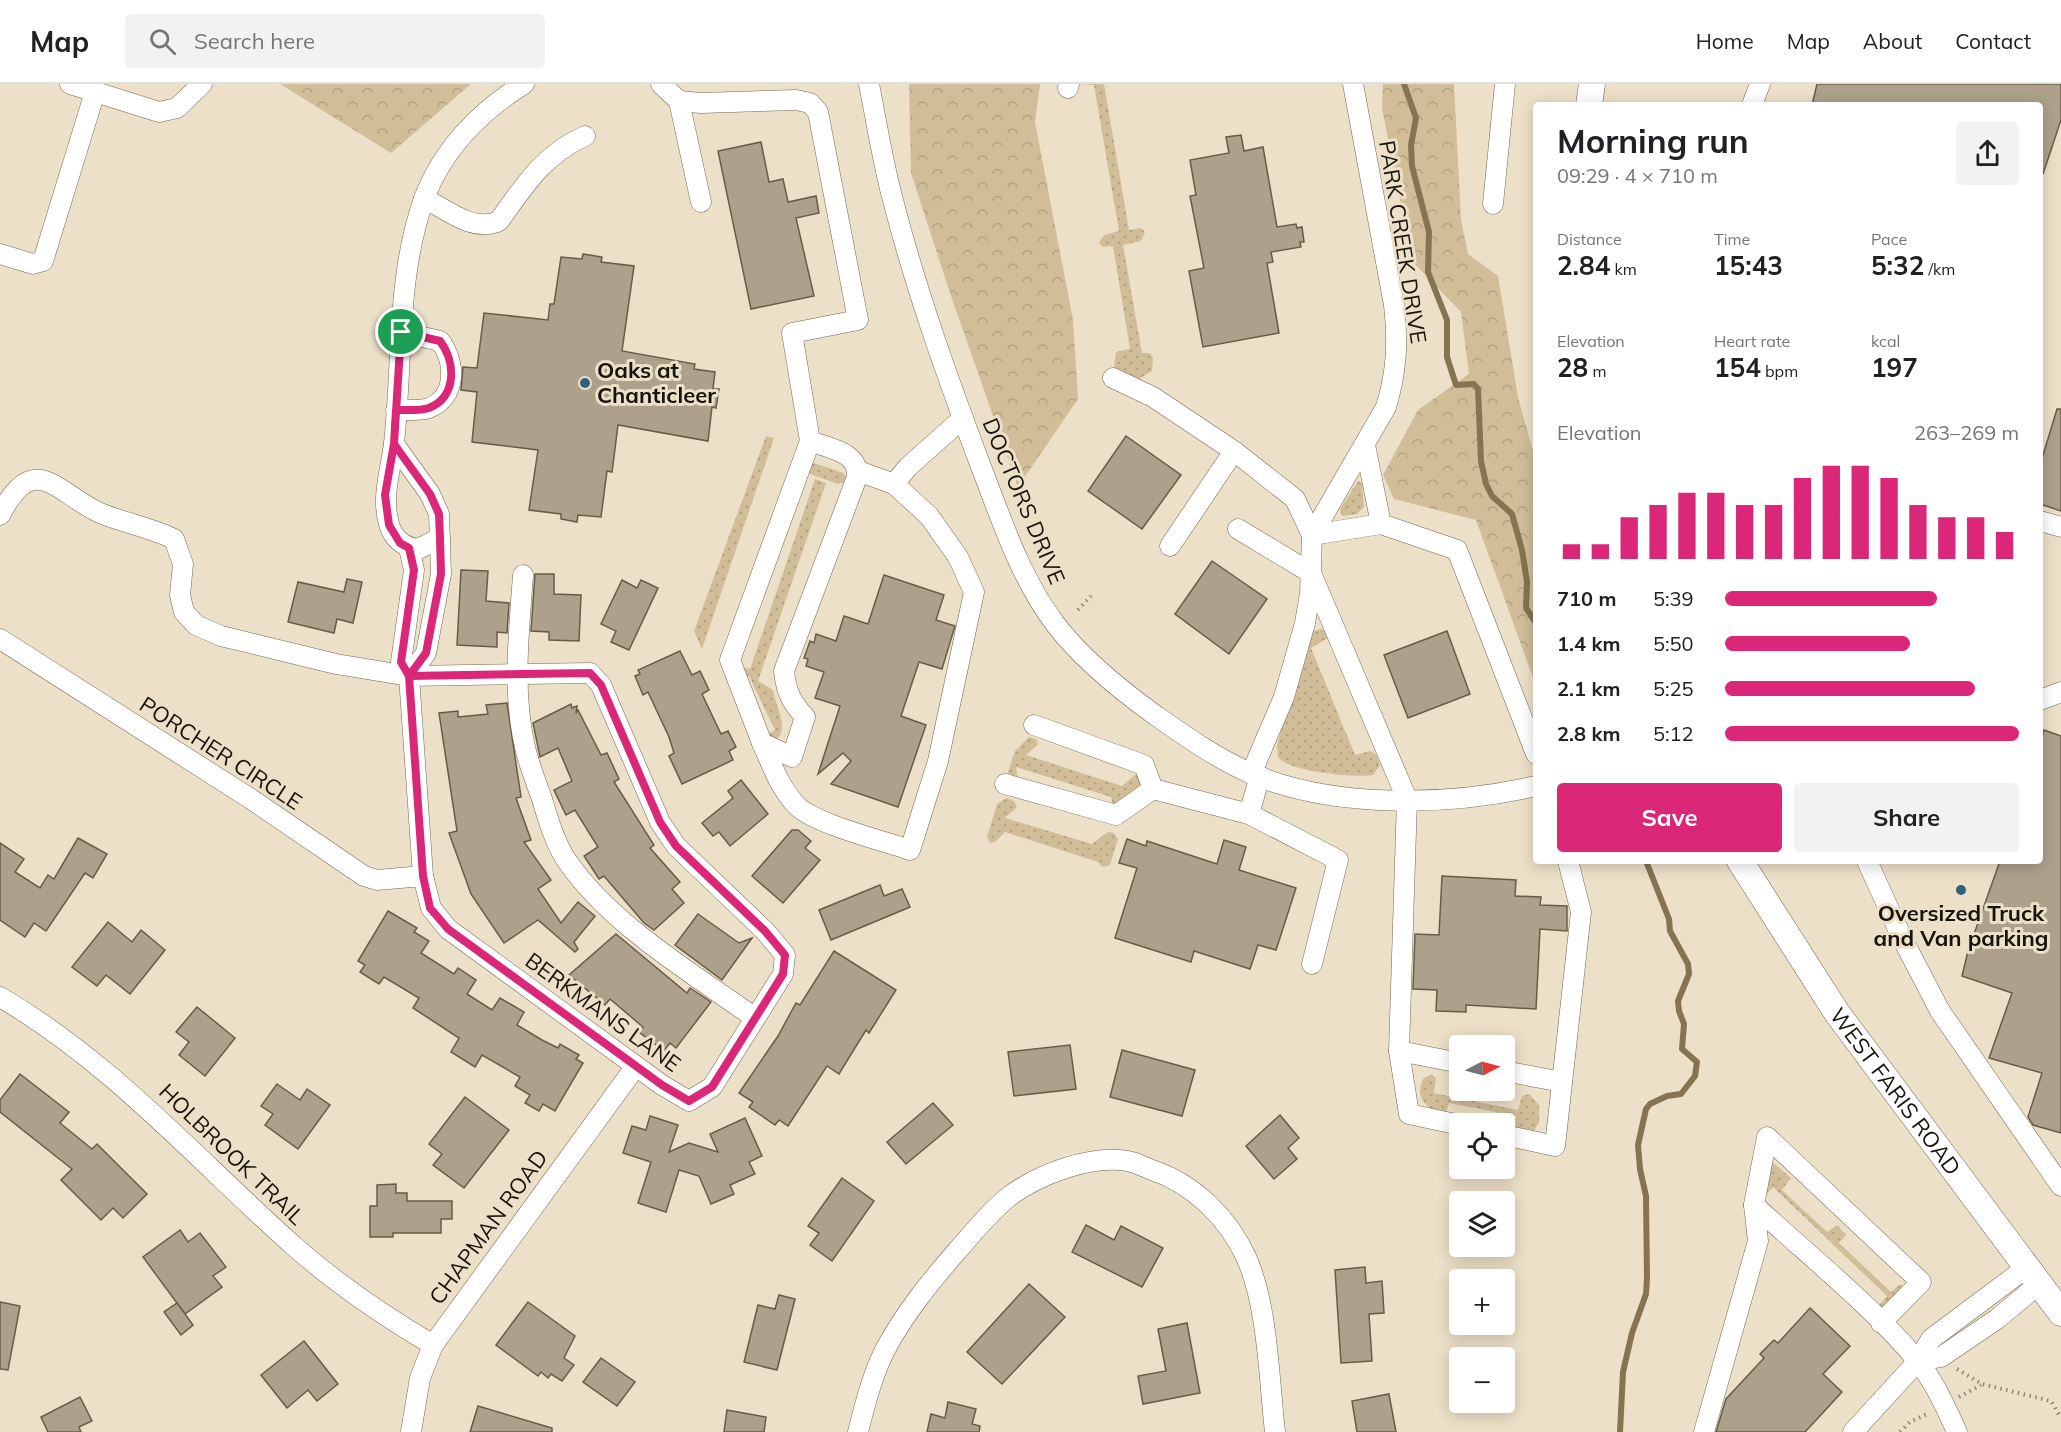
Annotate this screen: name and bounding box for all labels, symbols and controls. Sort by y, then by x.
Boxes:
search box [125,14,545,68]
text: Map [30,24,89,59]
icon: search [146,25,179,58]
text: Search here [194,27,315,55]
text: Home [1696,28,1754,54]
text: Map [1787,28,1830,54]
text: About [1863,28,1922,54]
text: Contact [1955,28,2031,54]
text: Morning run [1557,120,1749,161]
button: share [1956,122,2019,185]
street label: PARK CREEK DRIVE [1373,138,1433,346]
text: 09:29 · 4 × 710 m [1557,163,1718,188]
text: Distance [1557,229,1622,249]
text: Time [1714,229,1750,249]
text: Pace [1871,229,1907,249]
text: 2.84 [1557,249,1610,282]
text: 15:43 [1714,249,1783,282]
text: 5:32 [1871,249,1924,282]
text: km [1610,259,1637,279]
text: /km [1924,259,1955,279]
pin [375,306,426,357]
icon: arrive [384,315,417,348]
text: Elevation [1557,331,1625,351]
text: Heart rate [1714,331,1790,351]
text: kcal [1871,331,1900,351]
text: 28 [1557,351,1588,384]
text: 154 [1714,351,1761,384]
text: 197 [1871,351,1918,384]
place label: Oaks at Chanticleer [597,356,716,409]
text: m [1588,361,1606,381]
text: bpm [1761,361,1798,381]
marker: Oaks at Chanticleer [578,376,592,390]
street label: DOCTORS DRIVE [976,414,1072,588]
text: Elevation [1557,420,1642,445]
text: 263–269 m [1914,420,2019,445]
text: 710 m [1557,586,1616,611]
text: 5:39 [1653,586,1694,611]
text: 1.4 km [1557,631,1620,656]
text: 5:50 [1653,631,1694,656]
text: 2.1 km [1557,676,1620,701]
text: 5:25 [1653,676,1694,701]
street label: PORCHER CIRCLE [135,690,307,816]
text: 2.8 km [1557,721,1620,746]
text: 5:12 [1653,721,1694,746]
button: Save [1557,783,1782,852]
button: Share [1794,783,2019,852]
marker: Oversized Truck and Van parking [1954,883,1968,897]
place label: Oversized Truck and Van parking [1874,899,2048,952]
street label: BERKMANS LANE [520,946,686,1078]
street label: WEST FARIS ROAD [1824,1002,1967,1180]
north arrow [1449,1035,1515,1101]
map controls [1449,1035,1515,1413]
street label: HOLBROOK TRAIL [153,1077,311,1231]
button: locate [1449,1113,1515,1179]
street label: CHAPMAN ROAD [423,1144,553,1310]
button: layers [1449,1191,1515,1257]
button: + [1449,1269,1515,1335]
button: − [1449,1347,1515,1413]

